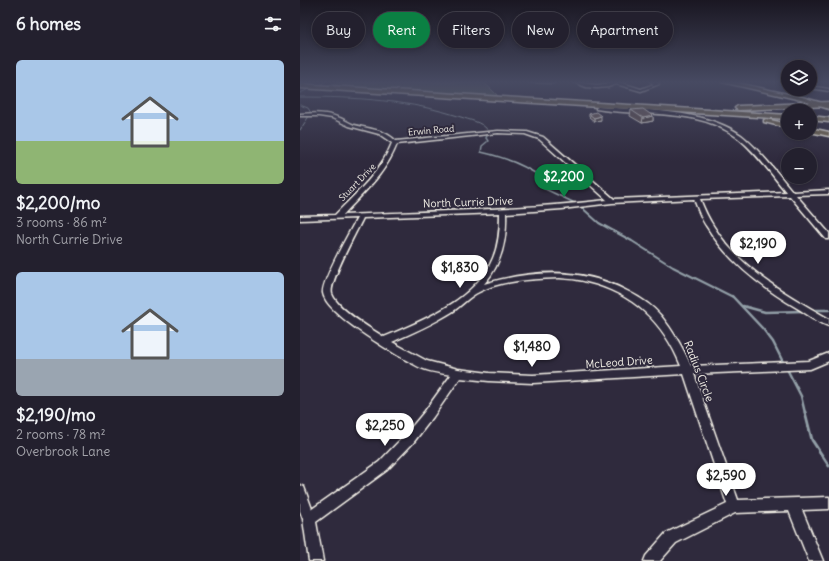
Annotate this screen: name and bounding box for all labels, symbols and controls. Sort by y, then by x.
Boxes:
chip: Buy [312,12,365,48]
chip: Rent [373,12,430,48]
chip: Filters [438,12,504,48]
chip: New [512,12,569,48]
chip: Apartment [577,12,673,48]
text: 6 homes [16,13,81,35]
icon: filters [262,13,284,35]
map controls [781,60,817,184]
button: layers [781,60,817,96]
icon: home [114,86,186,158]
button: + [781,104,817,140]
street label: Erwin Road [407,122,455,138]
button: − [781,148,817,184]
street label: Stuart Drive [336,161,378,203]
pin: $2,200 [531,164,597,198]
text: $2,200 [543,168,585,185]
text: $2,200/mo [16,192,100,214]
street label: North Currie Drive [423,193,513,211]
text: 3 rooms · 86 m² [16,214,107,231]
text: North Currie Drive [16,231,123,248]
pin: $2,190 [725,231,791,265]
text: $2,190 [739,235,777,252]
pin: $1,830 [427,255,493,289]
text: $1,830 [441,259,479,276]
icon: home [114,298,186,370]
pin: $1,480 [499,334,565,368]
text: $1,480 [513,338,551,355]
street label: Radius Circle [681,339,717,404]
street label: McLeod Drive [585,353,653,371]
text: $2,190/mo [16,404,96,426]
pin: $2,250 [352,413,418,447]
text: $2,250 [365,417,405,434]
text: 2 rooms · 78 m² [16,426,106,443]
text: Overbrook Lane [16,443,110,460]
pin: $2,590 [693,463,759,497]
text: $2,590 [706,467,746,484]

